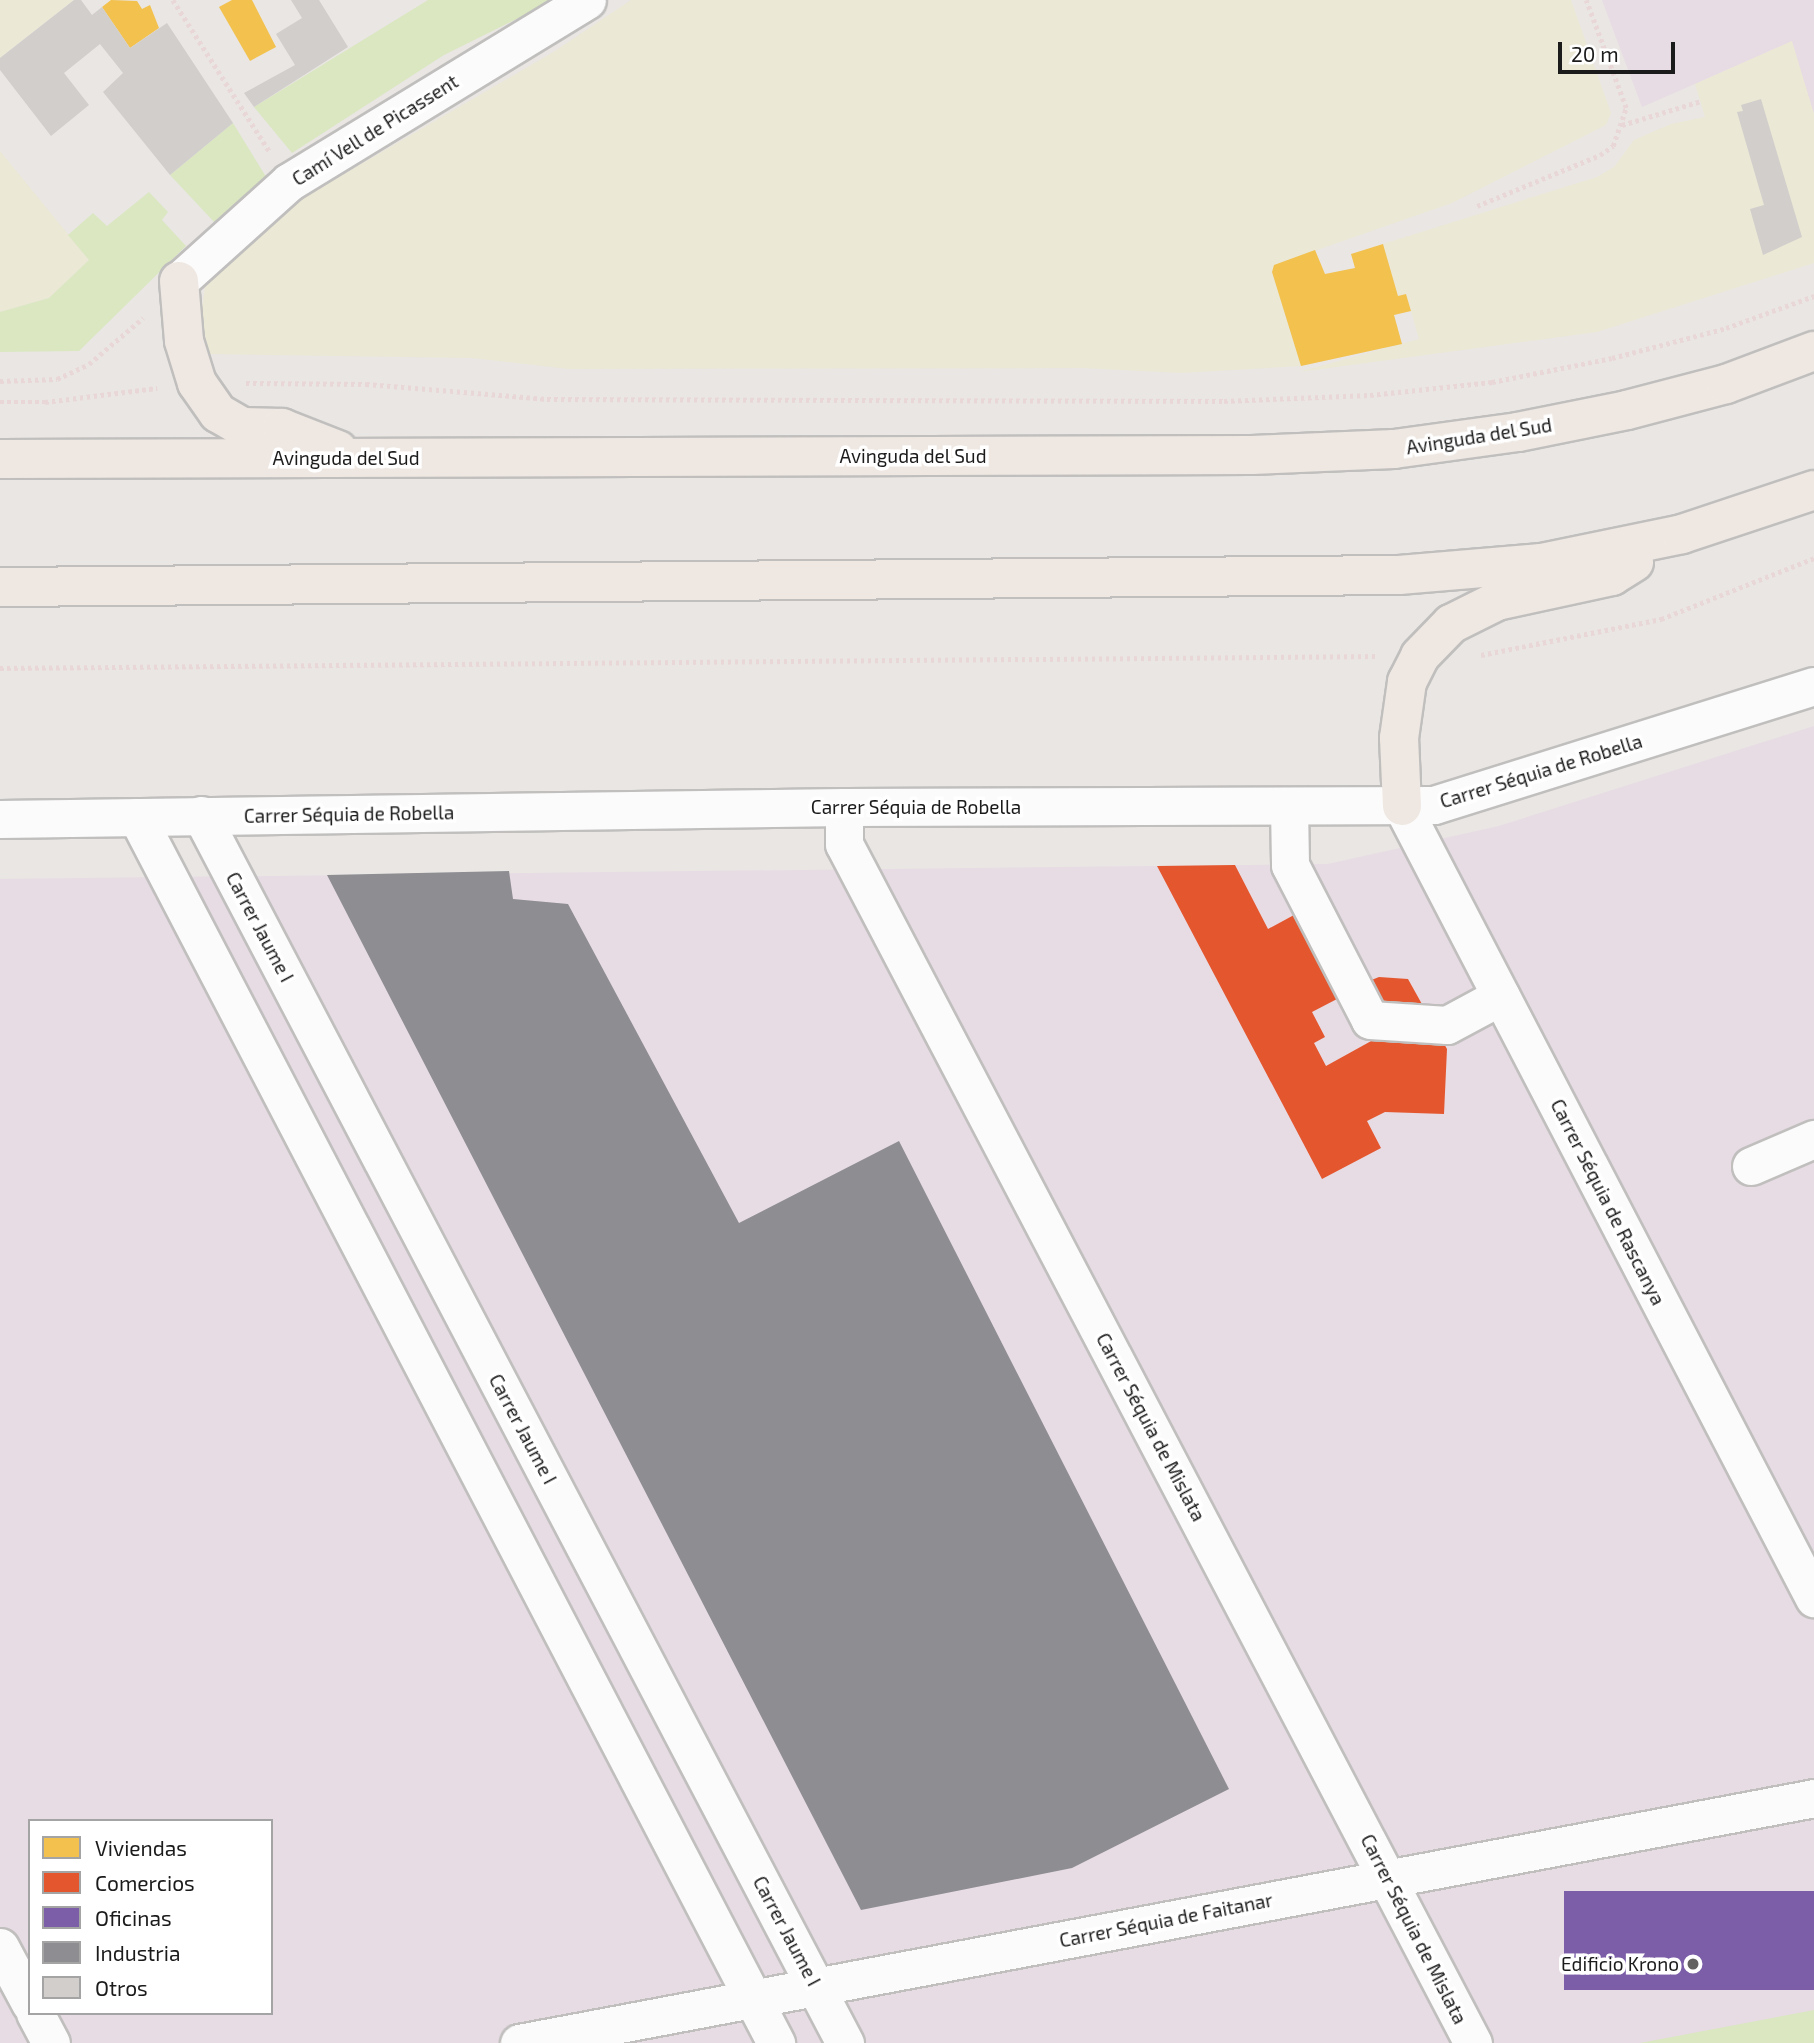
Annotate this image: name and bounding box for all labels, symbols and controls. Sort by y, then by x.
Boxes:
scale bar [1562,28,1679,72]
text: 20 m [1571,41,1619,66]
street label: Camí Vell de Picassent [287,69,463,191]
street label: Avinguda del Sud [1404,413,1554,459]
street label: Avinguda del Sud [839,445,987,467]
street label: Avinguda del Sud [272,447,420,469]
street label: Carrer Séquia de Robella [1437,729,1645,813]
street label: Carrer Séquia de Robella [811,796,1021,818]
street label: Carrer Séquia de Robella [243,801,455,827]
street label: Carrer Jaume I [221,868,299,986]
street label: Carrer Séquia de Rascanya [1546,1095,1670,1309]
street label: Carrer Séquia de Mislata [1092,1329,1210,1525]
street label: Carrer Jaume I [484,1370,562,1488]
legend [28,1819,273,2015]
street label: Carrer Séquia de Mislata [1356,1830,1472,2028]
text: Viviendas [95,1835,187,1860]
text: Comercios [95,1870,195,1895]
street label: Carrer Jaume I [748,1872,826,1990]
street label: Carrer Séquia de Faitanar [1057,1888,1275,1952]
text: Oficinas [95,1905,172,1930]
text: Industria [95,1940,181,1965]
place label: Edificio Krono [1561,1953,1679,1975]
marker: Edificio Krono [1685,1956,1701,1972]
text: Otros [95,1975,148,2000]

